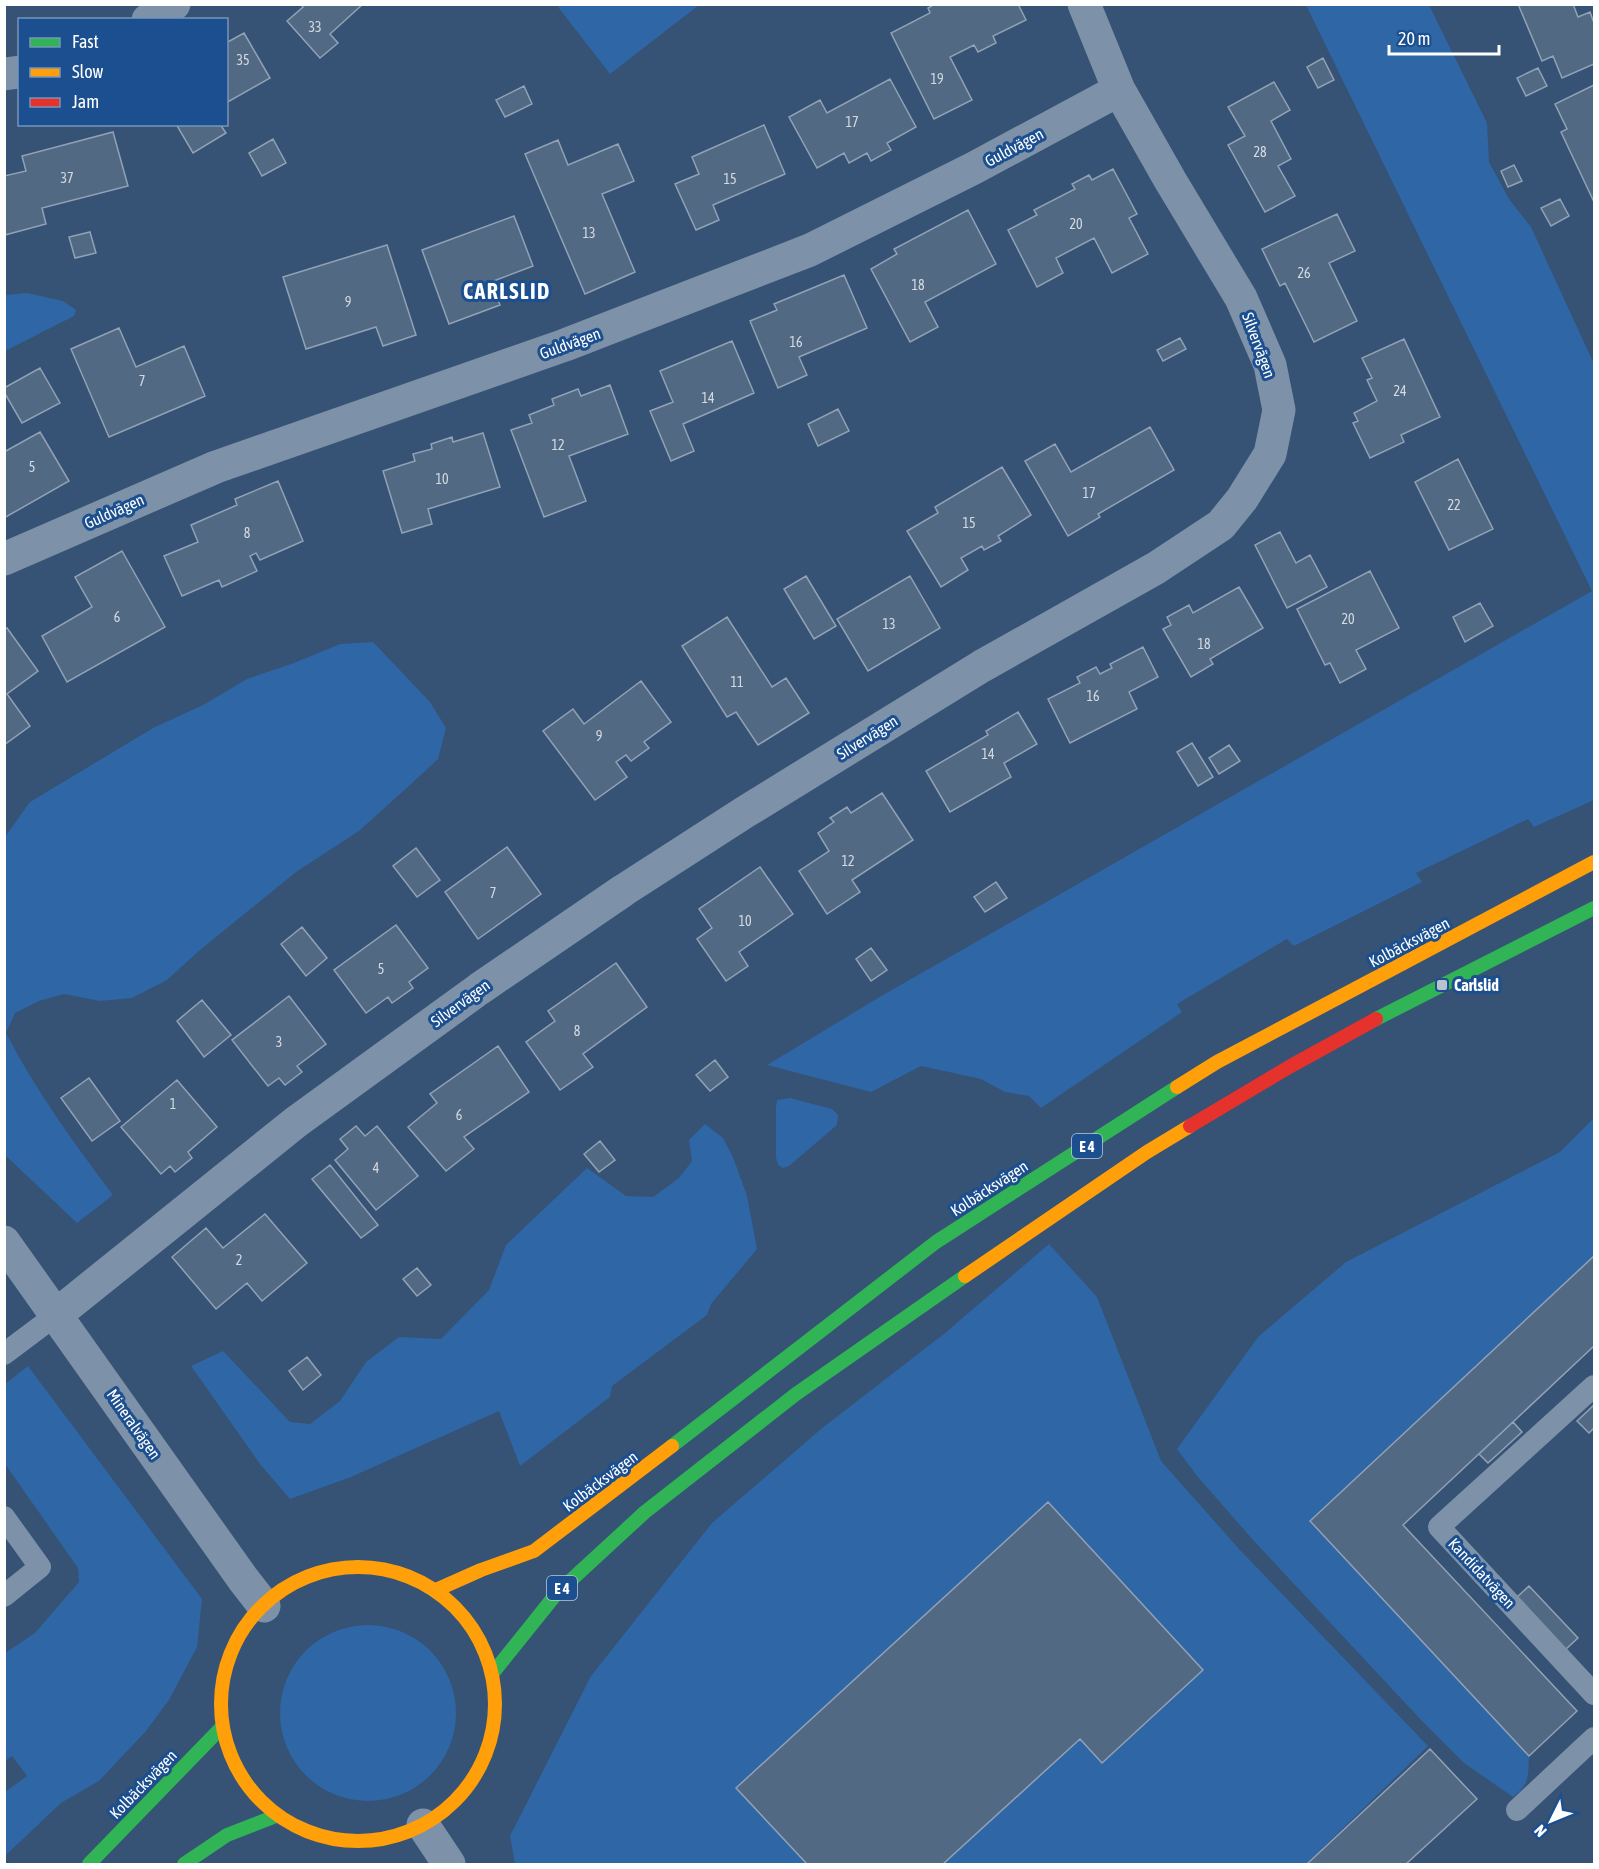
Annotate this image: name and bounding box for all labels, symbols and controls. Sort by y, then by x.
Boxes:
legend [18,18,228,126]
scale bar [1389,18,1498,56]
house number: 33 [308,19,322,35]
text: 20 m [1398,28,1430,49]
text: Fast [72,31,99,52]
house number: 35 [236,52,250,68]
text: Slow [72,61,103,82]
house number: 19 [930,71,944,87]
text: Jam [72,91,99,112]
house number: 17 [845,114,859,130]
street label: Guldvägen [982,124,1047,171]
house number: 28 [1253,144,1267,160]
house number: 37 [60,170,74,186]
house number: 15 [723,171,737,187]
house number: 20 [1069,216,1083,232]
house number: 13 [582,225,596,241]
house number: 26 [1297,265,1311,281]
house number: 18 [911,277,925,293]
district label: CARLSLID [463,278,551,304]
house number: 9 [345,294,351,310]
street label: Silvervägen [1238,310,1279,381]
street label: Guldvägen [537,324,603,363]
house number: 16 [789,334,803,350]
house number: 7 [139,373,145,389]
house number: 24 [1393,383,1407,399]
house number: 14 [701,390,715,406]
house number: 12 [551,437,565,453]
house number: 5 [29,459,35,475]
house number: 10 [435,471,449,487]
house number: 17 [1082,485,1096,501]
street label: Guldvägen [81,490,147,533]
house number: 22 [1447,497,1461,513]
house number: 15 [962,515,976,531]
house number: 8 [244,525,251,541]
house number: 6 [114,609,121,625]
house number: 20 [1341,611,1355,627]
house number: 13 [882,616,896,632]
house number: 18 [1197,636,1211,652]
house number: 11 [730,674,744,690]
house number: 16 [1086,688,1100,704]
street label: Silvervägen [833,711,901,764]
house number: 9 [596,728,602,744]
house number: 14 [981,746,995,762]
house number: 12 [841,853,855,869]
house number: 7 [490,885,496,901]
house number: 10 [738,913,752,929]
street label: Kolbäcksvägen [1366,913,1453,972]
house number: 5 [378,961,384,977]
street label: Silvervägen [427,976,494,1031]
place label: Carlslid [1454,976,1499,994]
marker: Carlslid [1435,978,1449,992]
house number: 8 [574,1023,581,1039]
house number: 3 [276,1034,282,1050]
house number: 1 [170,1096,176,1112]
house number: 6 [456,1107,463,1123]
road number: E 4 [1072,1134,1102,1158]
street label: Kolbäcksvägen [947,1156,1032,1220]
house number: 4 [373,1160,380,1176]
house number: 2 [236,1252,242,1268]
street label: Mineralvägen [103,1386,165,1463]
street label: Kolbäcksvägen [559,1447,641,1516]
street label: Kandidatvägen [1444,1534,1519,1612]
road number: E 4 [547,1576,577,1600]
street label: Kolbäcksvägen [106,1746,181,1823]
north arrow [1521,1791,1581,1851]
text: N [1530,1822,1550,1841]

